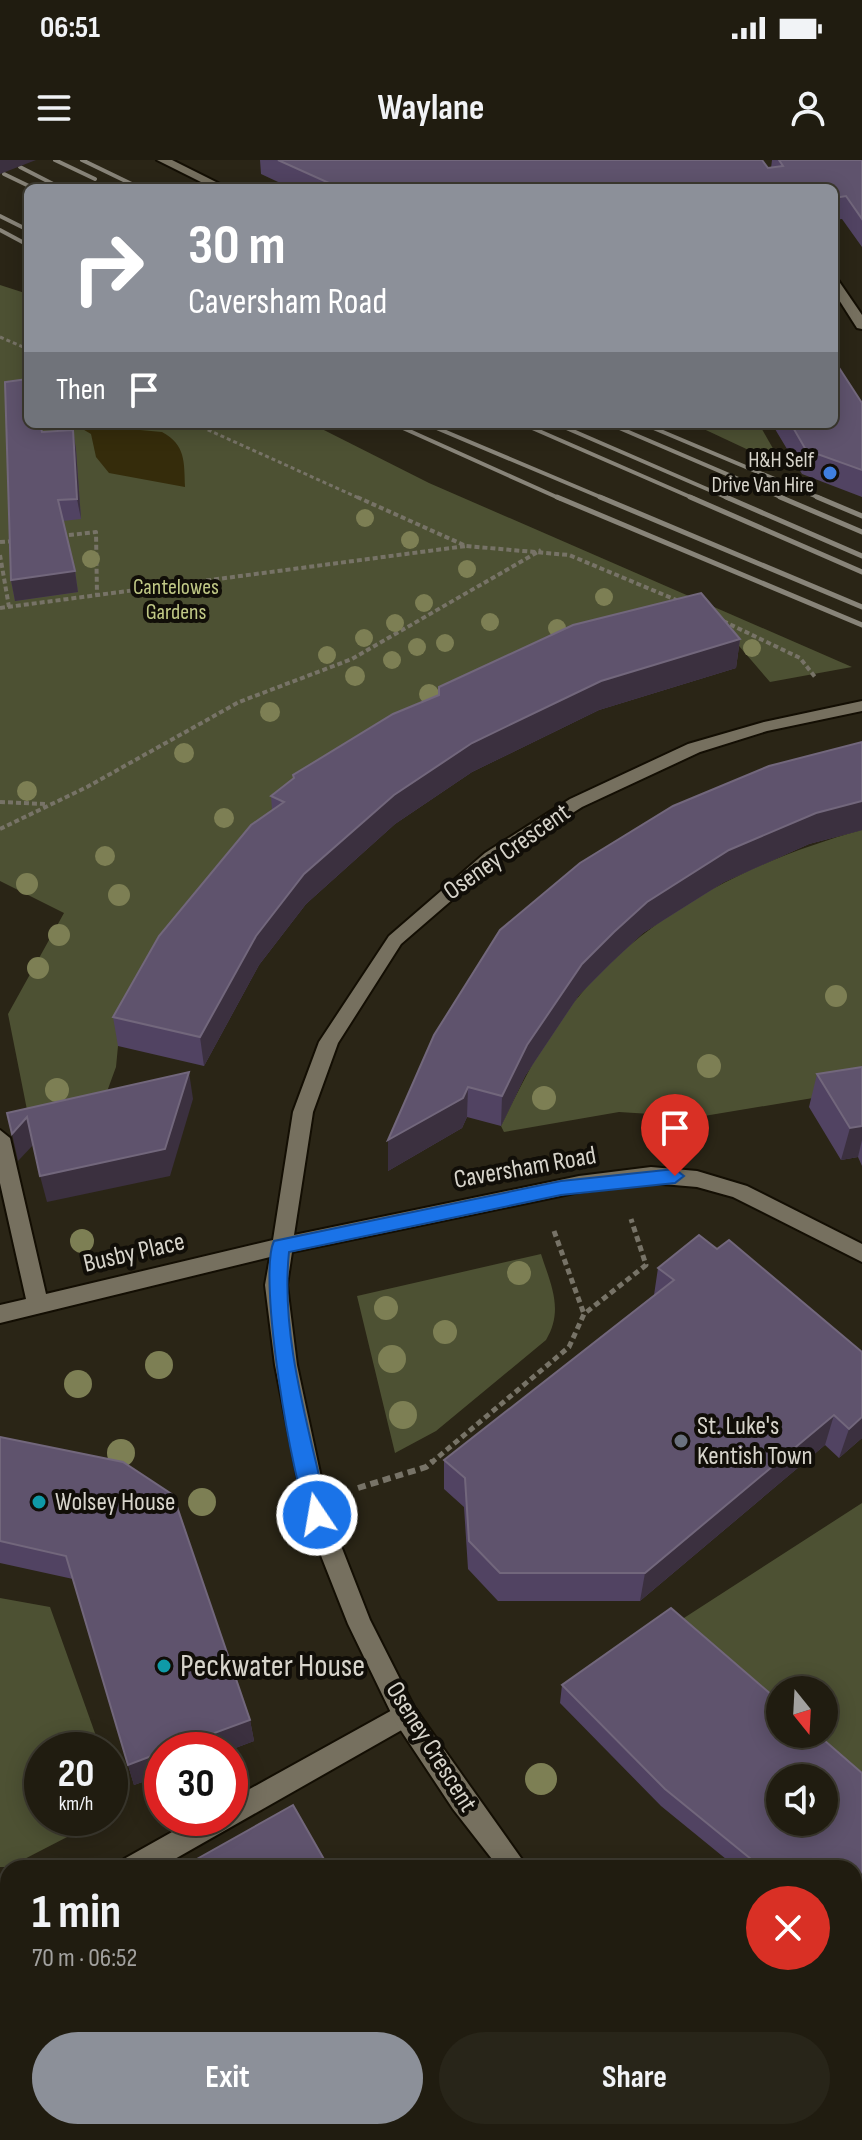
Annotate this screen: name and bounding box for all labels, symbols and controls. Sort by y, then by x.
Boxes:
text: 06:51 [40,10,100,46]
icon: menu [32,86,76,130]
icon: person [786,86,830,130]
text: Waylane [378,87,484,130]
text: 30 m [188,213,286,280]
icon: right [56,216,160,320]
text: Caversham Road [188,281,387,324]
icon: arrive [122,368,166,412]
text: Then [56,372,106,408]
place label: H&H Self Drive Van Hire [711,447,815,499]
marker: H&H Self Drive Van Hire [821,464,839,482]
park label: Cantelowes Gardens [133,574,219,626]
street label: Oseney Crescent [438,797,576,907]
pin [641,1094,709,1176]
icon: arrive [653,1106,697,1150]
street label: Caversham Road [451,1140,599,1196]
street label: Busby Place [80,1226,188,1280]
place label: St. Luke's Kentish Town [697,1411,813,1472]
marker: St. Luke's Kentish Town [672,1432,690,1450]
position arrow [275,1473,359,1557]
place label: Wolsey House [55,1487,176,1518]
marker: Wolsey House [30,1493,48,1511]
place label: Peckwater House [180,1647,365,1686]
marker: Peckwater House [155,1657,173,1675]
street label: Oseney Crescent [379,1676,483,1818]
north arrow [766,1676,838,1748]
map controls [766,1676,838,1836]
speed limit sign: 30 [144,1732,248,1836]
text: 20 [58,1750,94,1798]
button: sound [766,1764,838,1836]
text: km/h [59,1792,93,1816]
text: 1 min [32,1884,121,1941]
button: close [746,1886,830,1970]
text: 70 m · 06:52 [32,1943,137,1974]
button: Exit [32,2032,423,2124]
button: Share [439,2032,830,2124]

